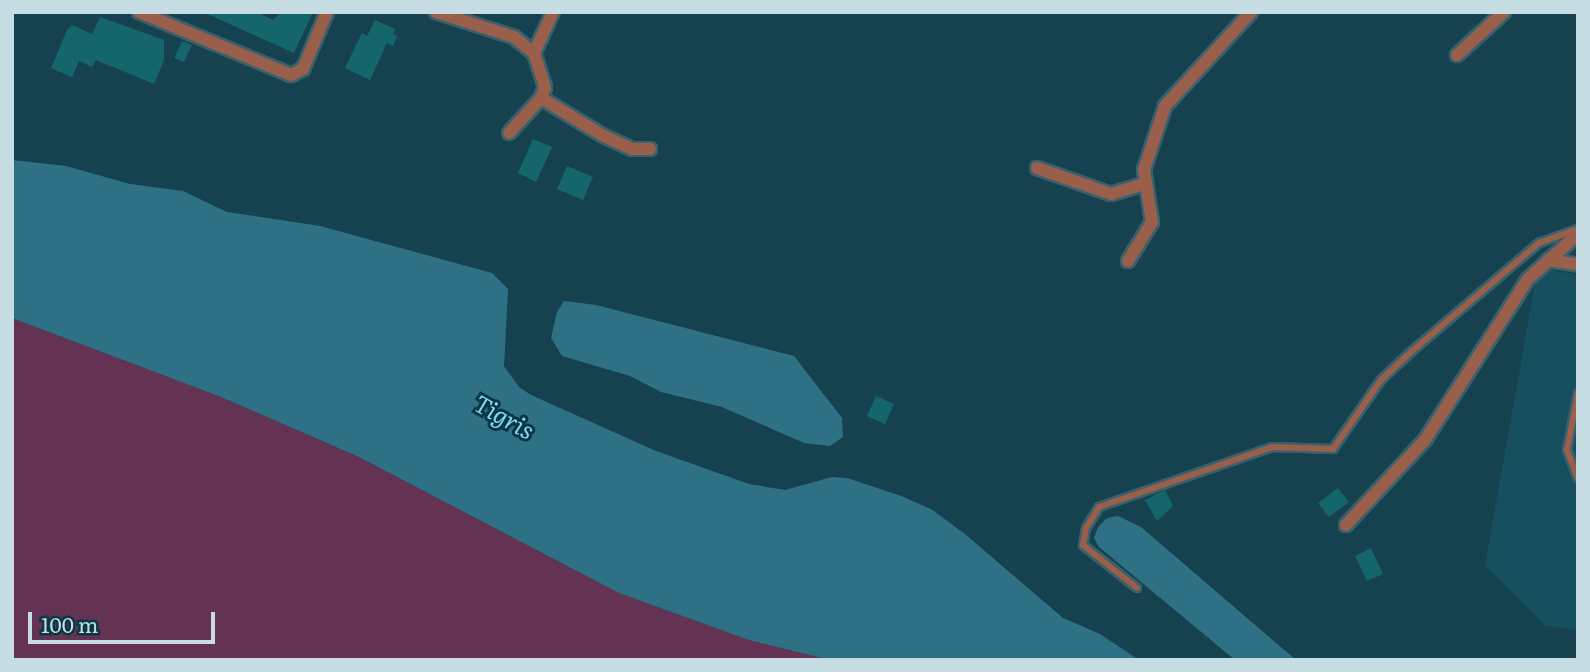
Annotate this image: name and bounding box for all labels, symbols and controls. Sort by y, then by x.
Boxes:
water label: Tigris [470,388,540,444]
scale bar [32,598,219,642]
text: 100 m [41,608,98,639]

